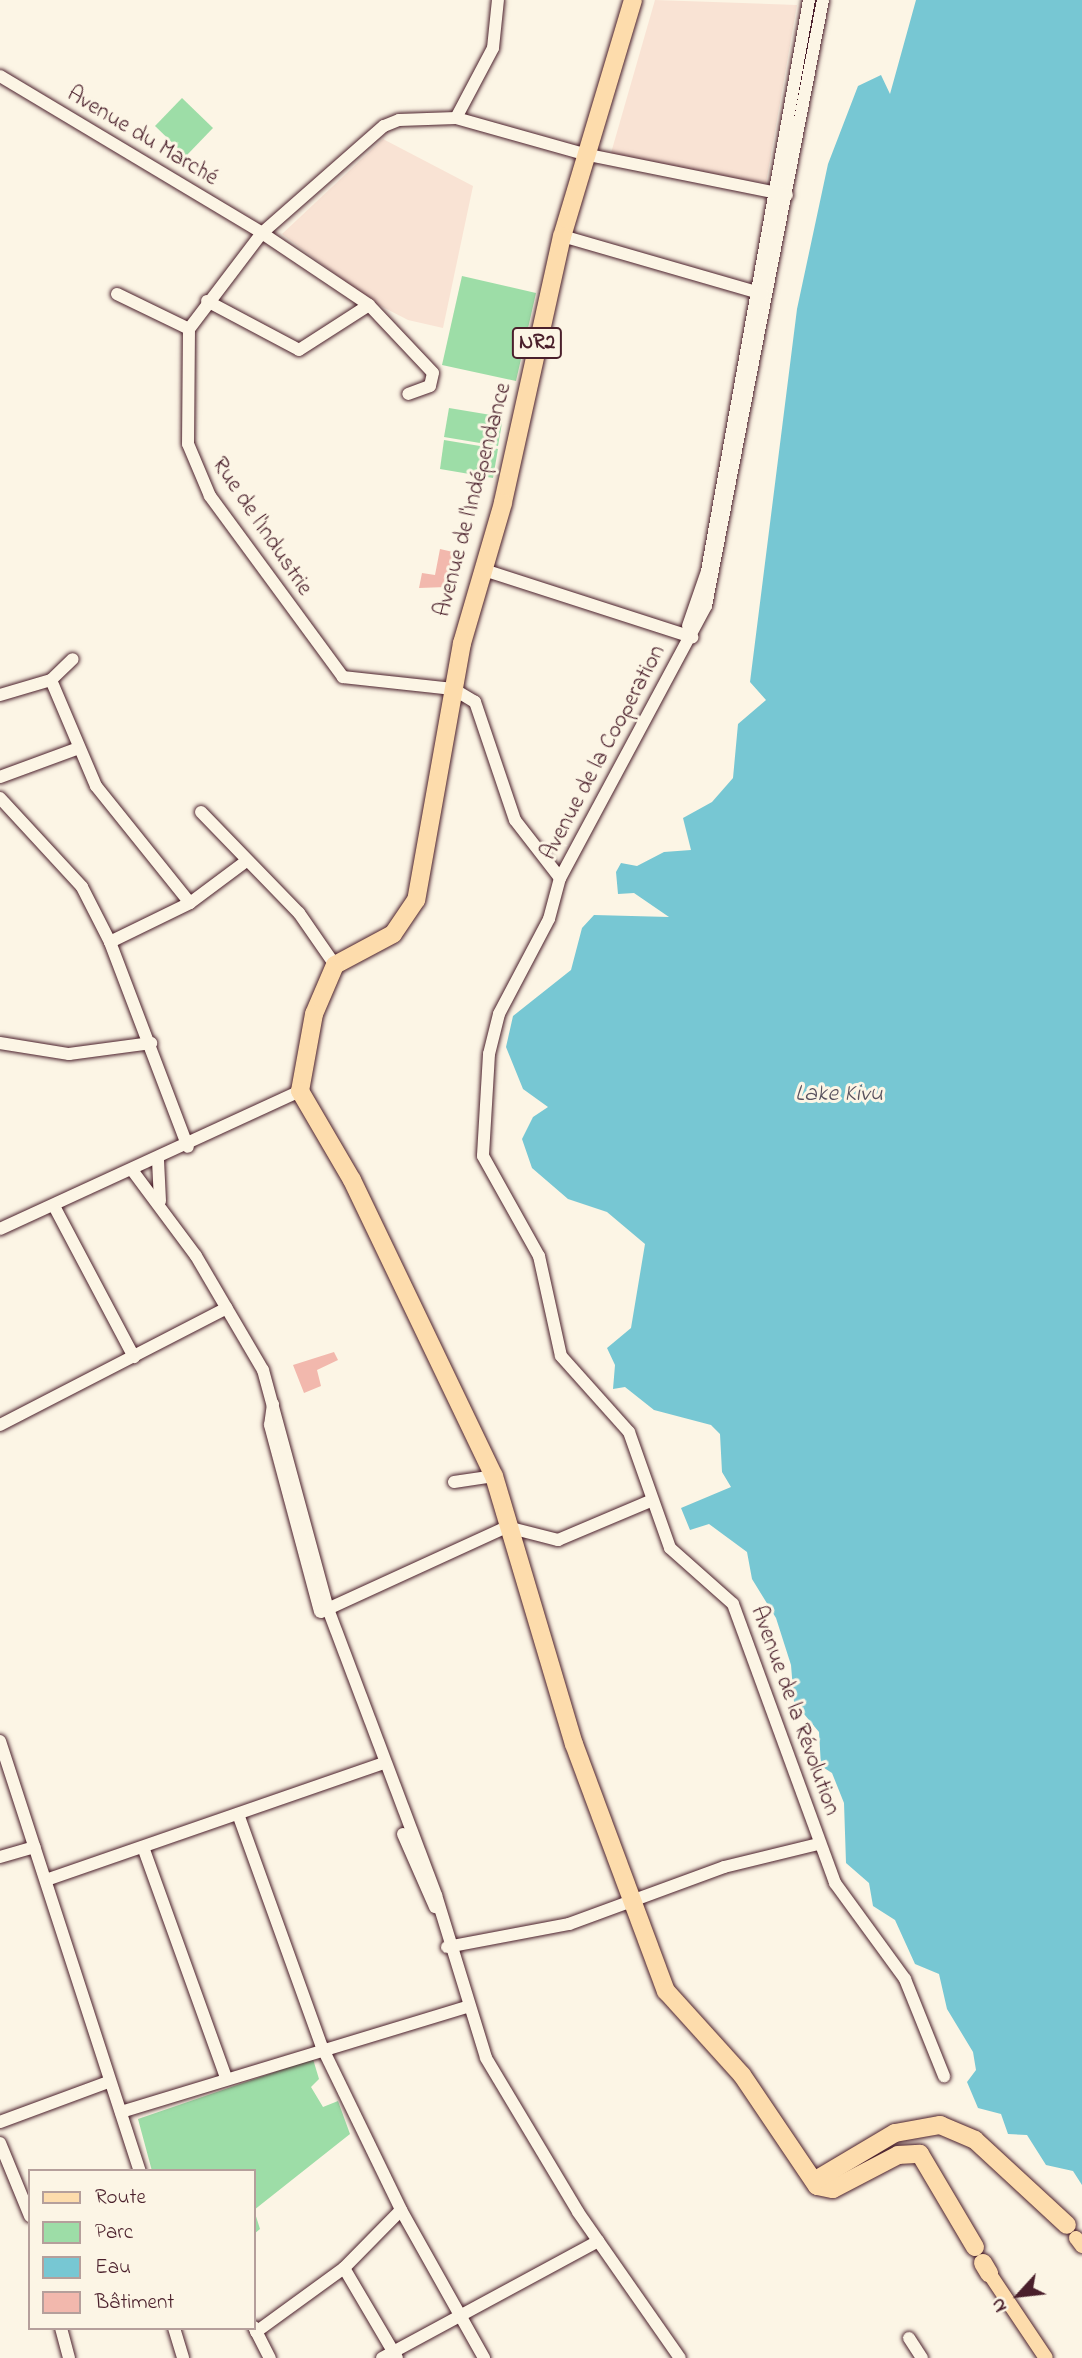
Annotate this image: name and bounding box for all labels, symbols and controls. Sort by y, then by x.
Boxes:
street label: Avenue du Marché [62,81,222,193]
road number: NR2 [511,326,563,360]
street label: Avenue de l'Indépendance [429,380,519,620]
street label: Rue de l'Industrie [205,453,317,601]
street label: Avenue de la Cooperation [536,641,672,865]
water label: Lake Kivu [795,1081,883,1109]
street label: Avenue de la Révolution [743,1603,845,1819]
legend [28,2169,256,2330]
text: Route [95,2183,146,2213]
text: Parc [95,2218,133,2248]
text: Eau [95,2253,131,2283]
north arrow [984,2260,1054,2330]
text: Bâtiment [95,2288,174,2318]
text: N [985,2293,1015,2317]

